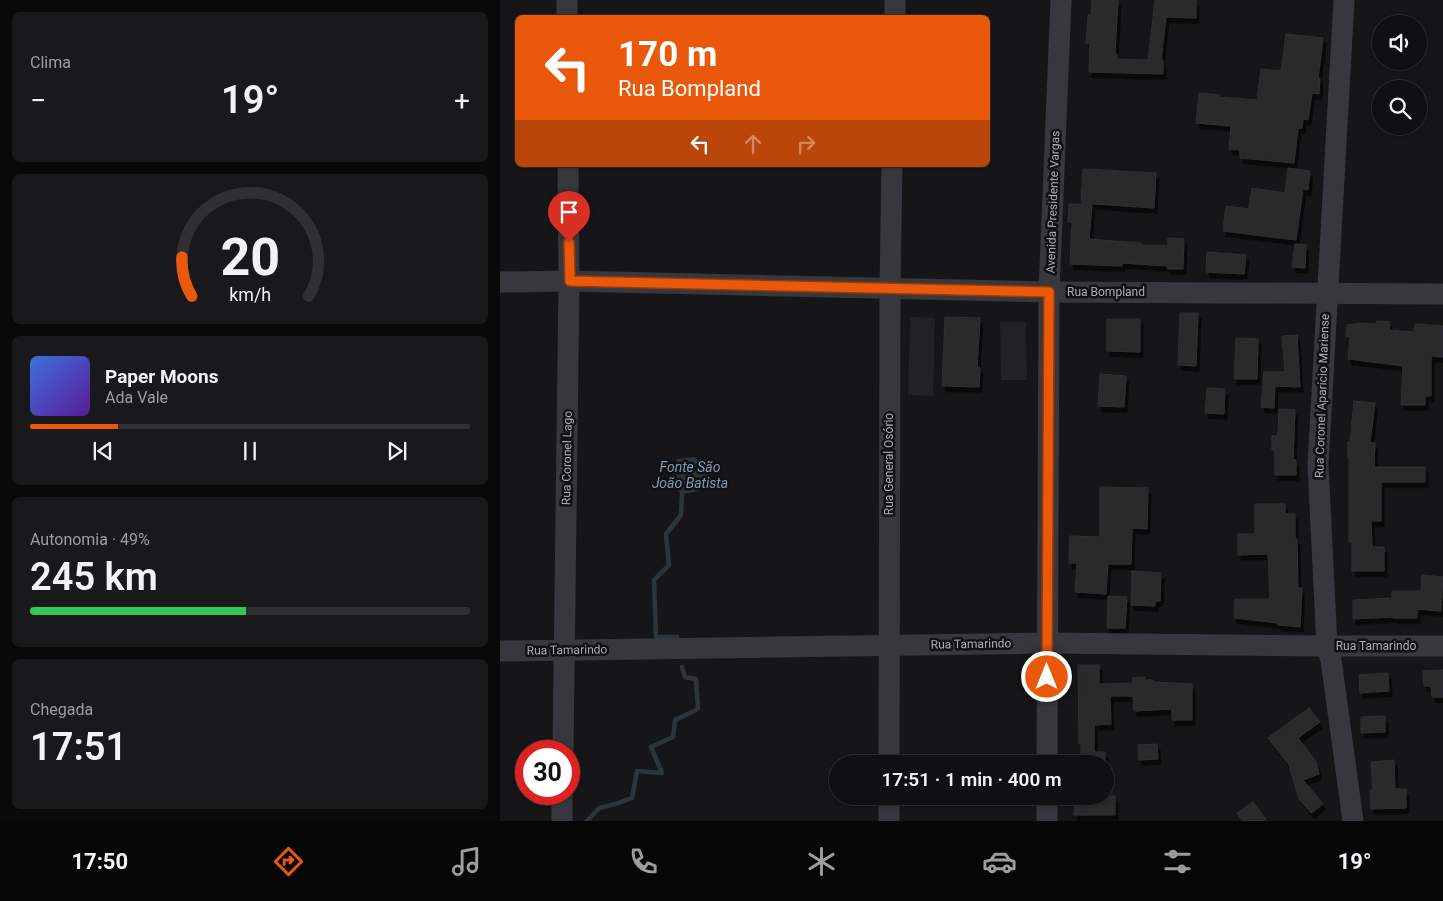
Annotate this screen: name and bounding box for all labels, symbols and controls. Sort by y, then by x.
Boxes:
map controls [1372,15,1427,135]
button: sound [1372,15,1427,70]
text: 170 m [618,34,717,75]
icon: left [535,35,600,100]
text: Clima [30,53,71,72]
text: Rua Bompland [618,76,761,101]
text: 19° [221,78,279,122]
button: search [1372,80,1427,135]
text: − [30,84,46,117]
text: + [454,84,470,117]
icon: left [686,130,714,158]
icon: ahead [739,130,767,158]
icon: right [792,130,820,158]
street label: Avenida Presidente Vargas [1044,130,1062,274]
pin [548,191,590,242]
icon: arrive [555,198,583,226]
text: 20 [220,227,280,288]
text: km/h [229,284,271,305]
street label: Rua Bompland [1067,285,1145,299]
street label: Rua Coronel Aparício Mariense [1312,314,1332,478]
text: Paper Moons [105,365,218,388]
text: Ada Vale [105,388,168,407]
street label: Rua Coronel Lago [559,411,575,505]
street label: Rua General Osório [882,413,896,515]
icon: previous [89,437,117,465]
icon: pause [236,437,264,465]
icon: next [383,437,411,465]
water label: Fonte São João Batista [652,459,728,491]
text: Autonomia · 49% [30,530,150,549]
text: 245 km [30,555,158,599]
street label: Rua Tamarindo [931,636,1012,652]
street label: Rua Tamarindo [1336,639,1416,653]
street label: Rua Tamarindo [527,642,608,658]
position arrow [1020,650,1072,702]
text: Chegada [30,700,93,719]
text: 17:51 [30,725,127,769]
speed limit sign: 30 [515,740,580,805]
text: 17:51 · 1 min · 400 m [881,768,1062,791]
icon: directions [271,844,306,879]
icon: music [449,844,484,879]
icon: phone [626,844,661,879]
icon: climate [804,844,839,879]
icon: car [982,844,1017,879]
icon: filters [1160,844,1195,879]
text: 17:50 [71,849,128,874]
text: 19° [1338,849,1371,874]

